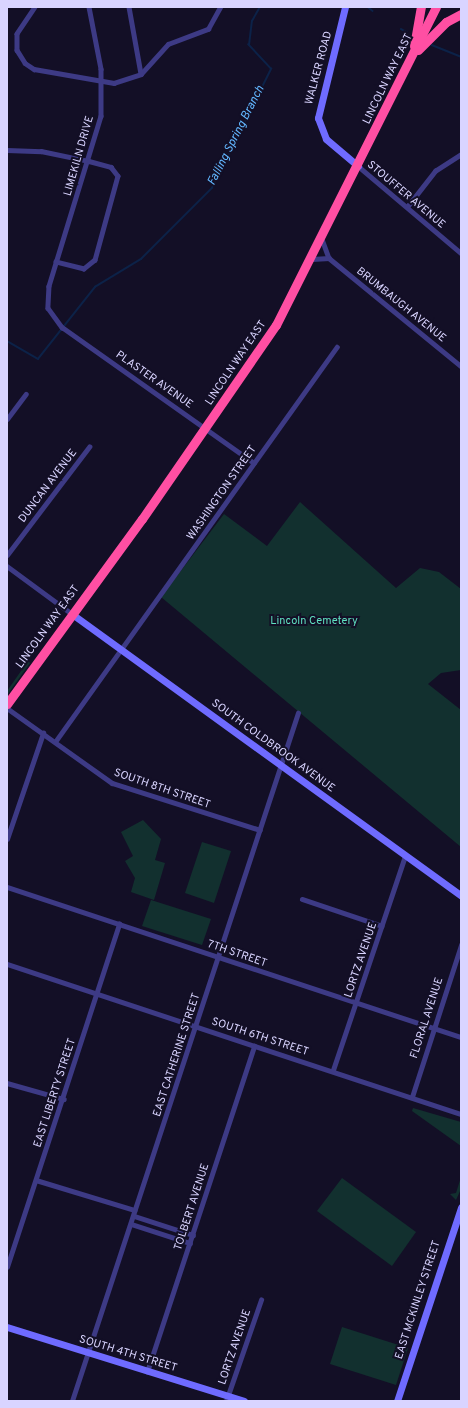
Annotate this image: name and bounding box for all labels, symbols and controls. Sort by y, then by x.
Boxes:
street label: WALKER ROAD [303,30,335,106]
street label: LINCOLN WAY EAST [360,31,416,127]
water label: Falling Spring Branch [206,84,268,188]
street label: LIMEKILN DRIVE [61,114,97,198]
street label: STOUFFER AVENUE [364,158,448,232]
street label: BRUMBAUGH AVENUE [353,265,449,345]
street label: LINCOLN WAY EAST [203,318,269,408]
street label: PLASTER AVENUE [113,348,195,412]
street label: WASHINGTON STREET [184,443,260,543]
street label: DUNCAN AVENUE [16,446,80,526]
street label: LINCOLN WAY EAST [13,583,83,671]
park label: Lincoln Cemetery [270,614,358,628]
street label: SOUTH COLDBROOK AVENUE [209,697,337,795]
street label: SOUTH 8TH STREET [112,766,212,812]
street label: LORTZ AVENUE [342,920,380,1000]
street label: 7TH STREET [205,938,269,970]
street label: FLORAL AVENUE [408,975,446,1061]
street label: EAST CATHERINE STREET [151,991,203,1119]
street label: SOUTH 6TH STREET [210,1015,310,1059]
street label: EAST LIBERTY STREET [31,1036,79,1150]
street label: TOLBERT AVENUE [172,1161,212,1253]
street label: EAST MCKINLEY STREET [392,1239,444,1361]
street label: LORTZ AVENUE [216,1307,254,1387]
street label: SOUTH 4TH STREET [77,1333,179,1375]

